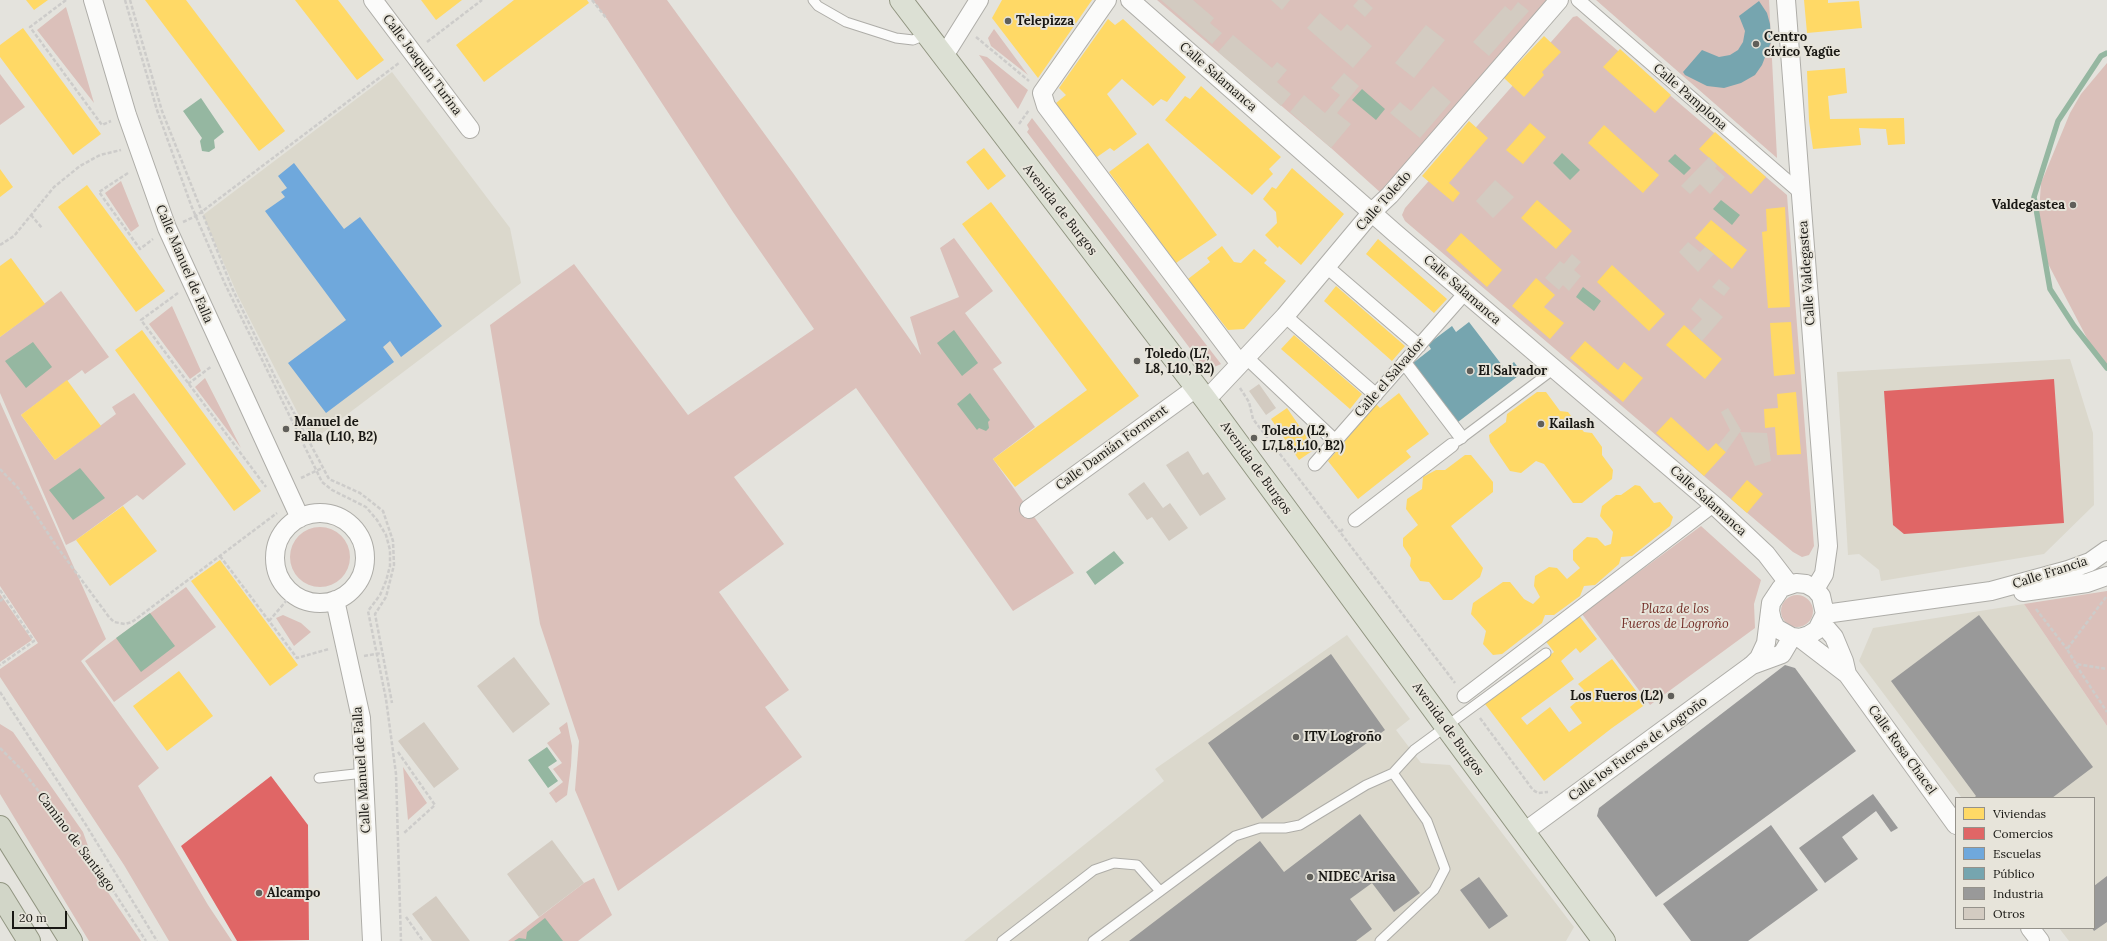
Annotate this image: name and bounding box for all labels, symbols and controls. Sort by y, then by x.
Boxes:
street label: Calle Joaquín Turina [379,11,465,119]
place label: Telepizza [1016,13,1074,29]
marker: Telepizza [1003,16,1013,26]
place label: Centro cívico Yagüe [1764,29,1840,60]
street label: Calle Salamanca [1176,39,1260,115]
marker: Centro cívico Yagüe [1751,39,1761,49]
street label: Calle Pamplona [1650,61,1730,133]
street label: Avenida de Burgos [1020,161,1100,259]
street label: Calle Toledo [1353,168,1415,234]
place label: Valdegastea [1992,197,2065,213]
marker: Valdegastea [2068,200,2078,210]
street label: Calle Manuel de Falla [152,203,216,325]
street label: Calle Valdegastea [1796,220,1818,326]
street label: Calle Salamanca [1420,252,1504,328]
street label: Calle el Salvador [1352,336,1428,420]
place label: Toledo (L7, L8, L10, B2) [1145,346,1214,377]
marker: Toledo (L7, L8, L10, B2) [1132,356,1142,366]
place label: El Salvador [1478,363,1547,379]
marker: El Salvador [1465,366,1475,376]
street label: Calle Damián Forment [1053,402,1171,494]
place label: Manuel de Falla (L10, B2) [294,414,377,445]
place label: Kailash [1549,416,1594,432]
street label: Avenida de Burgos [1217,418,1295,518]
marker: Kailash [1536,419,1546,429]
place label: Toledo (L2, L7,L8,L10, B2) [1262,423,1344,454]
marker: Manuel de Falla (L10, B2) [281,424,291,434]
marker: Toledo (L2, L7,L8,L10, B2) [1249,433,1259,443]
street label: Calle Salamanca [1667,463,1749,539]
street label: Calle Francia [2011,554,2089,592]
park label: Plaza de los Fueros de Logroño [1621,601,1729,632]
street label: Avenida de Burgos [1409,679,1487,779]
place label: Los Fueros (L2) [1570,688,1663,704]
marker: Los Fueros (L2) [1666,691,1676,701]
street label: Calle los Fueros de Logroño [1566,693,1710,805]
street label: Calle Rosa Chacel [1864,702,1940,798]
street label: Calle Manuel de Falla [350,706,374,834]
place label: ITV Logroño [1304,729,1382,745]
marker: ITV Logroño [1291,732,1301,742]
street label: Camino de Santiago [34,789,118,895]
legend [1955,797,2095,929]
text: Viviendas [1993,806,2046,821]
text: Comercios [1993,826,2053,841]
text: Escuelas [1993,846,2041,861]
text: Público [1993,866,2034,881]
place label: NIDEC Arisa [1318,869,1395,885]
marker: NIDEC Arisa [1305,872,1315,882]
place label: Alcampo [267,885,320,901]
text: Industria [1993,886,2044,901]
marker: Alcampo [254,888,264,898]
scale bar [14,903,69,929]
text: Otros [1993,906,2025,921]
text: 20 m [19,910,47,925]

